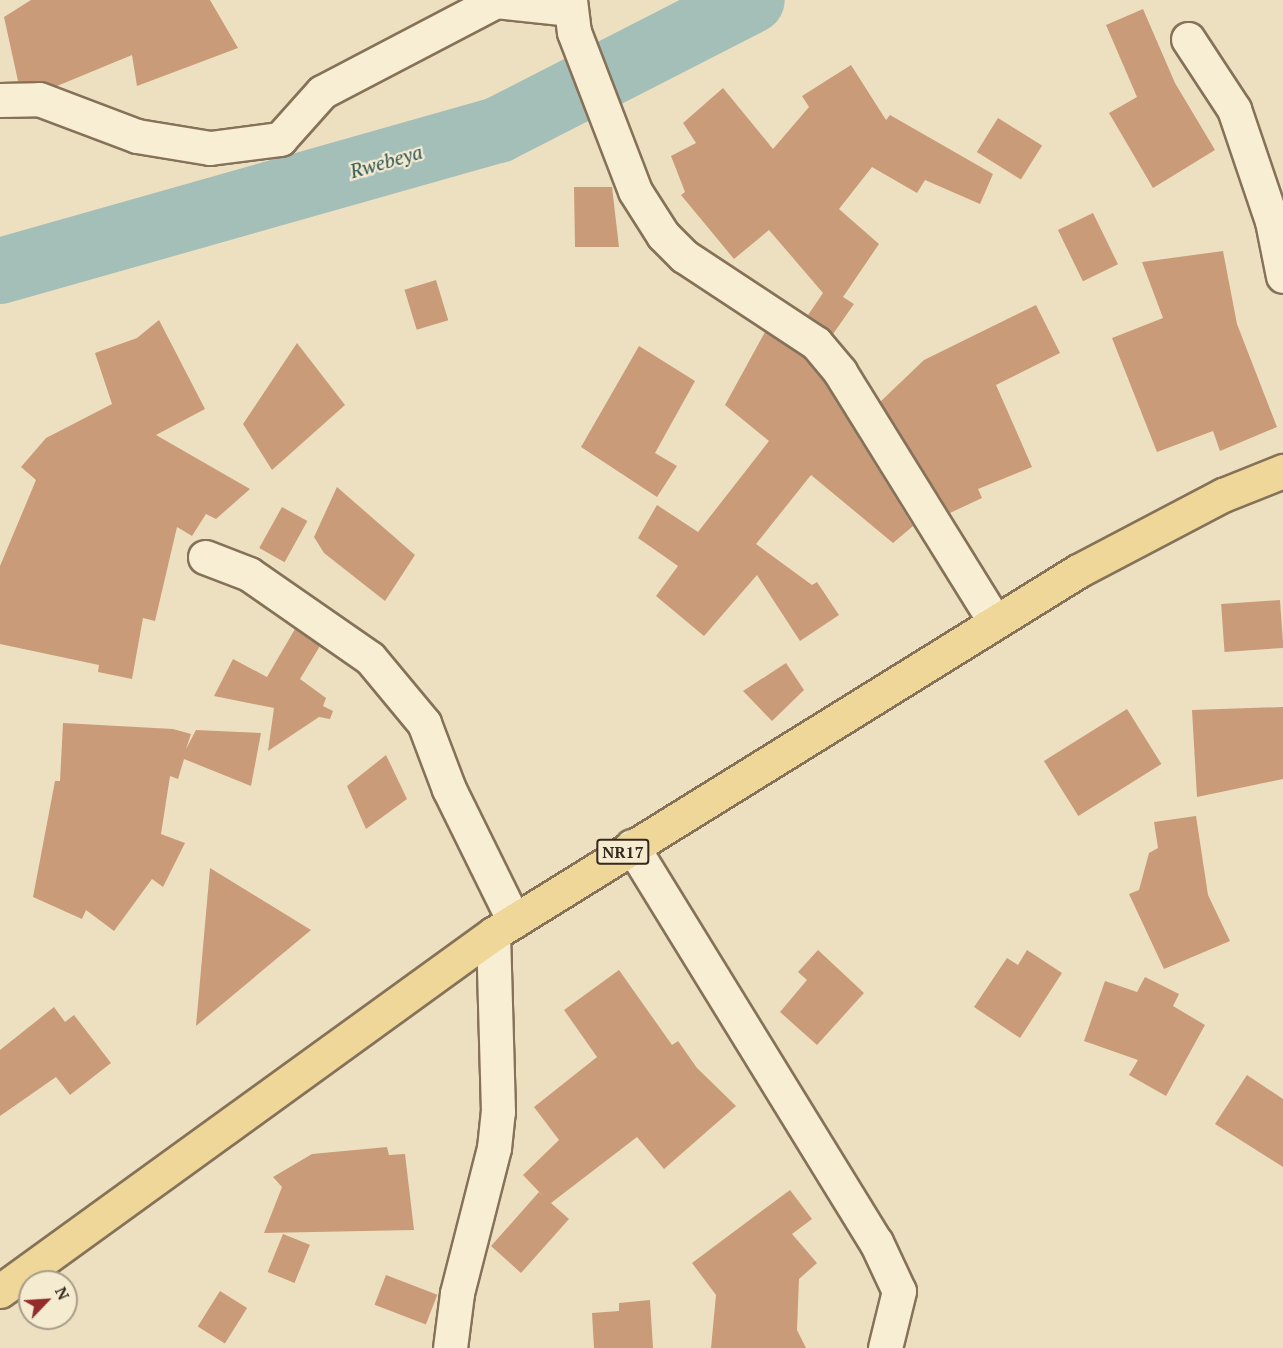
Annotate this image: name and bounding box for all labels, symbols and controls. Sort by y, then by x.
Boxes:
water label: Rwebeya [347,139,425,183]
road number: NR17 [596,839,650,865]
north arrow [18,1270,78,1330]
text: N [50,1283,75,1303]

